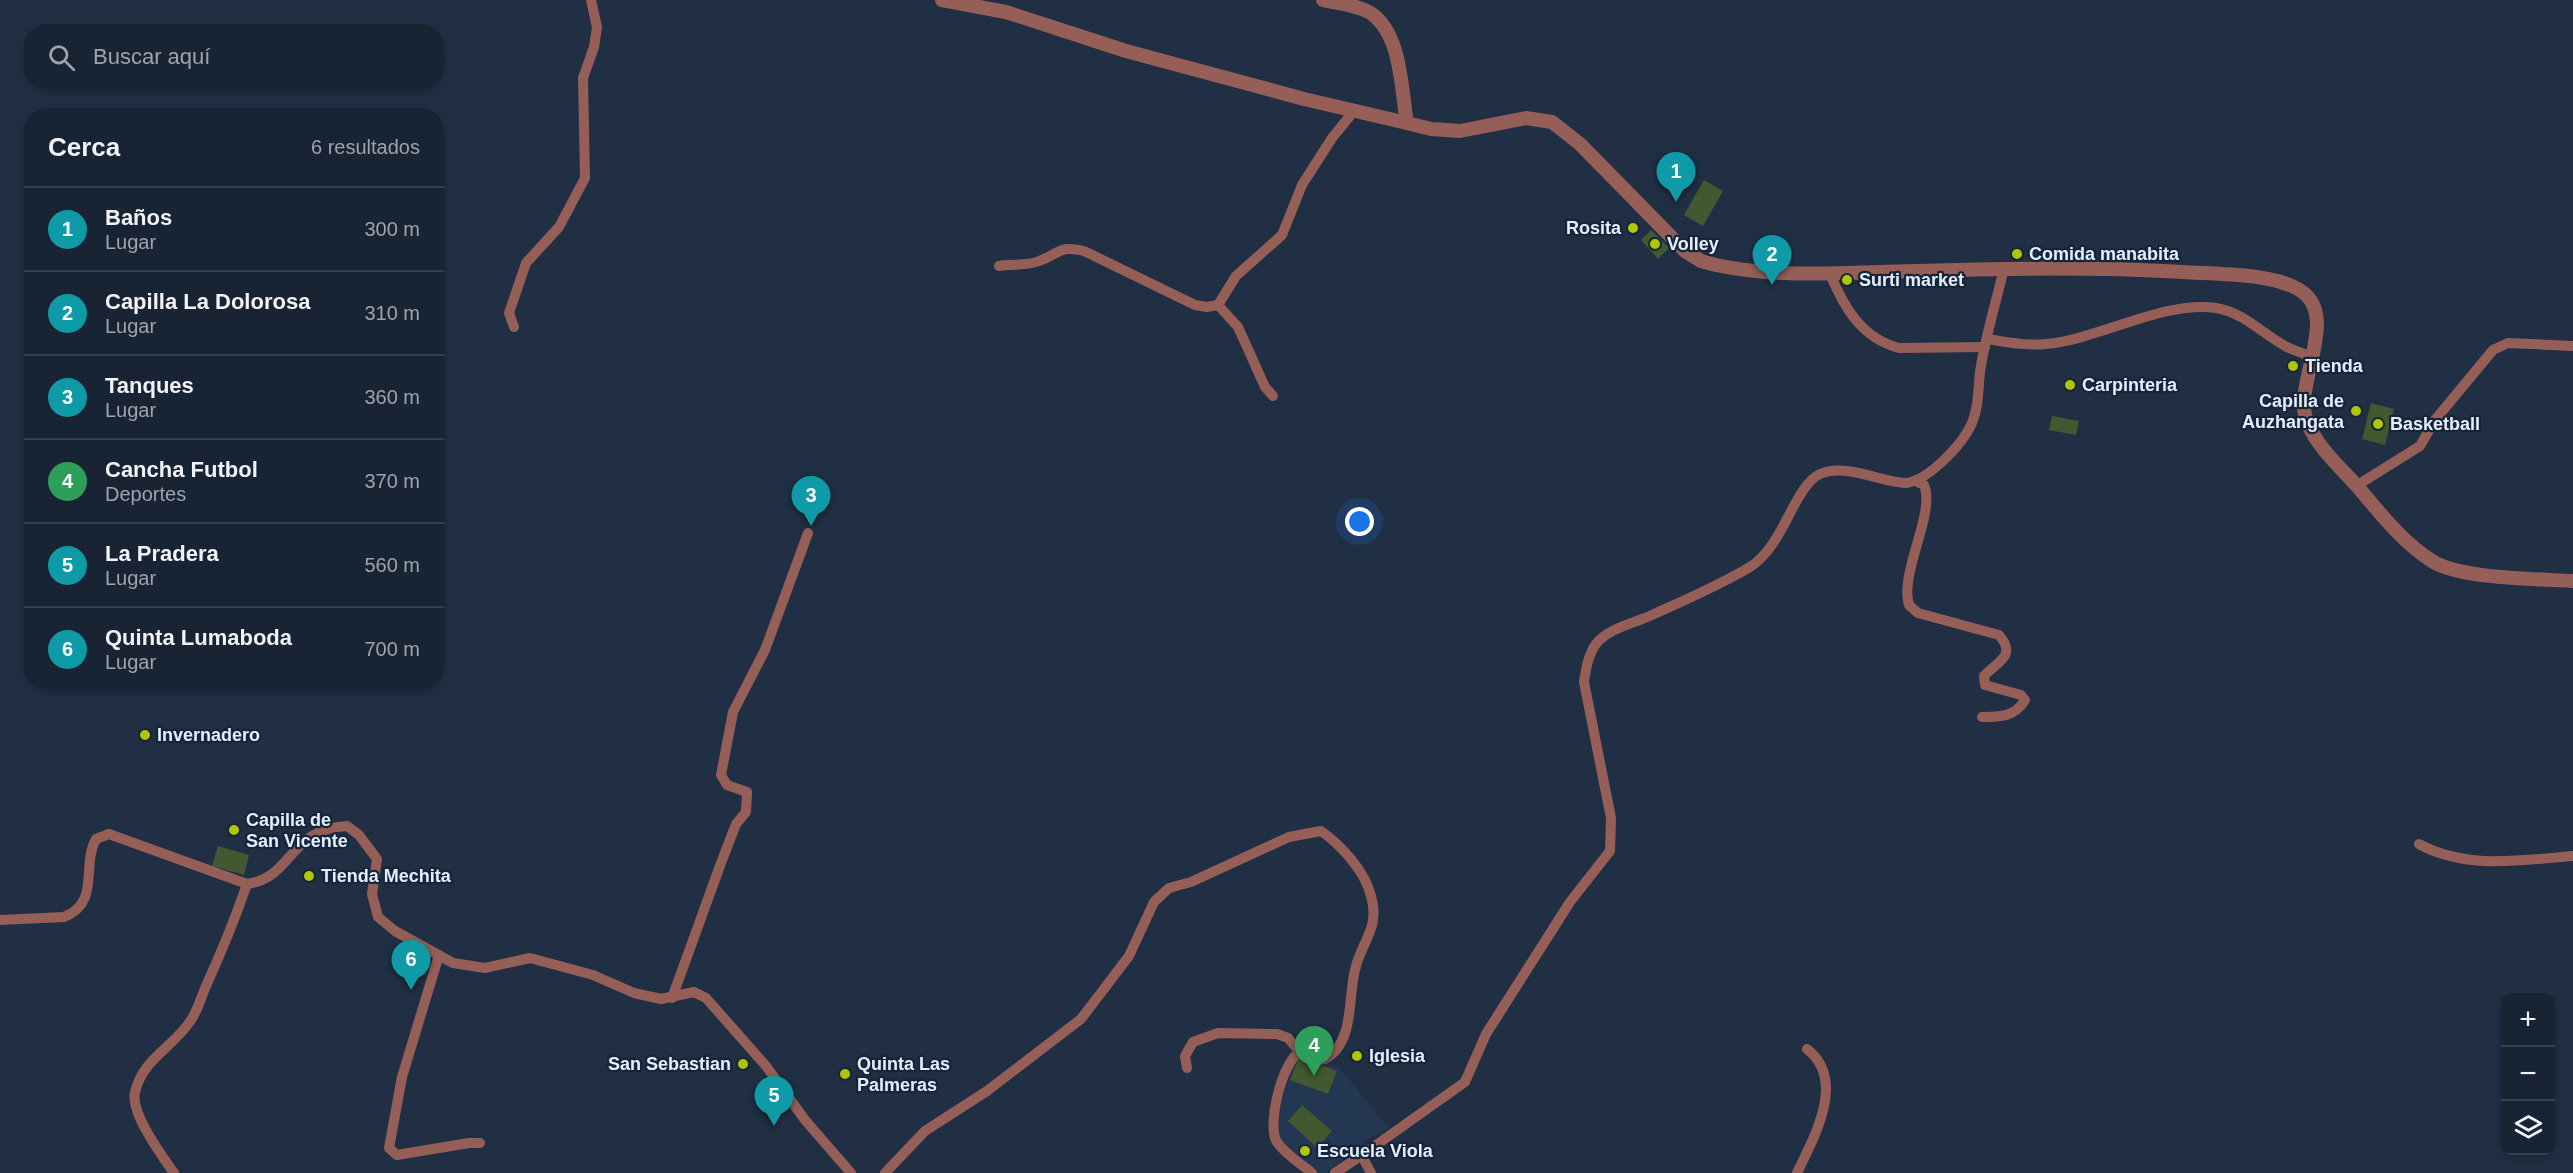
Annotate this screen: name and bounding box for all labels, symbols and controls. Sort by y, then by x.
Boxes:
search box [24,24,444,90]
icon: search [45,41,78,74]
text: Buscar aquí [93,44,210,69]
text: Cerca [48,132,120,162]
text: 6 resultados [311,136,420,158]
pin: 1 [1656,152,1696,202]
text: Baños [105,205,172,230]
text: 1 [62,218,73,240]
text: 300 m [364,218,420,240]
place label: Rosita [1566,218,1622,238]
marker: Rosita [1626,221,1640,235]
text: Lugar [105,231,156,253]
place label: Volley [1667,234,1719,254]
pin: 2 [1752,236,1792,285]
marker: Volley [1648,237,1662,251]
place label: Comida manabita [2029,244,2180,264]
marker: Comida manabita [2010,247,2024,261]
place label: Surti market [1859,270,1964,290]
marker: Surti market [1840,273,1854,287]
text: Capilla La Dolorosa [105,289,310,314]
text: 2 [62,302,73,324]
text: 310 m [364,302,420,324]
text: Lugar [105,315,156,337]
place label: Tienda [2305,356,2364,376]
marker: Tienda [2286,359,2300,373]
text: Tanques [105,373,194,398]
place label: Carpinteria [2082,375,2178,395]
marker: Carpinteria [2063,378,2077,392]
text: 3 [62,386,73,408]
text: 360 m [364,386,420,408]
place label: Capilla de Auzhangata [2242,391,2345,432]
text: Lugar [105,399,156,421]
marker: Capilla de Auzhangata [2349,404,2363,418]
place label: Basketball [2390,414,2480,434]
marker: Basketball [2371,417,2385,431]
text: Cancha Futbol [105,457,258,482]
text: 4 [62,470,73,492]
text: 370 m [364,470,420,492]
pin: 3 [792,476,830,526]
text: Deportes [105,483,186,505]
your location [1345,507,1374,536]
text: La Pradera [105,541,219,566]
text: 5 [62,554,73,576]
text: 560 m [364,554,420,576]
text: Lugar [105,567,156,589]
text: Quinta Lumaboda [105,625,292,650]
text: 6 [62,638,73,660]
text: 700 m [364,638,420,660]
text: Lugar [105,651,156,673]
place label: Invernadero [157,725,260,745]
marker: Invernadero [138,728,152,742]
place label: Capilla de San Vicente [246,810,348,851]
marker: Capilla de San Vicente [227,823,241,837]
place label: Tienda Mechita [321,866,452,886]
marker: Tienda Mechita [302,869,316,883]
pin: 6 [392,940,430,990]
map controls [2501,993,2555,1155]
button: + [2501,993,2555,1047]
pin: 4 [1294,1026,1334,1076]
place label: Iglesia [1369,1046,1426,1066]
button: − [2501,1047,2555,1101]
marker: Iglesia [1350,1049,1364,1063]
place label: San Sebastian [608,1054,731,1074]
place label: Quinta Las Palmeras [857,1054,950,1095]
marker: San Sebastian [736,1057,750,1071]
marker: Quinta Las Palmeras [838,1067,852,1081]
pin: 5 [754,1076,794,1126]
button: layers [2501,1101,2555,1155]
place label: Escuela Viola [1317,1141,1434,1161]
marker: Escuela Viola [1298,1144,1312,1158]

